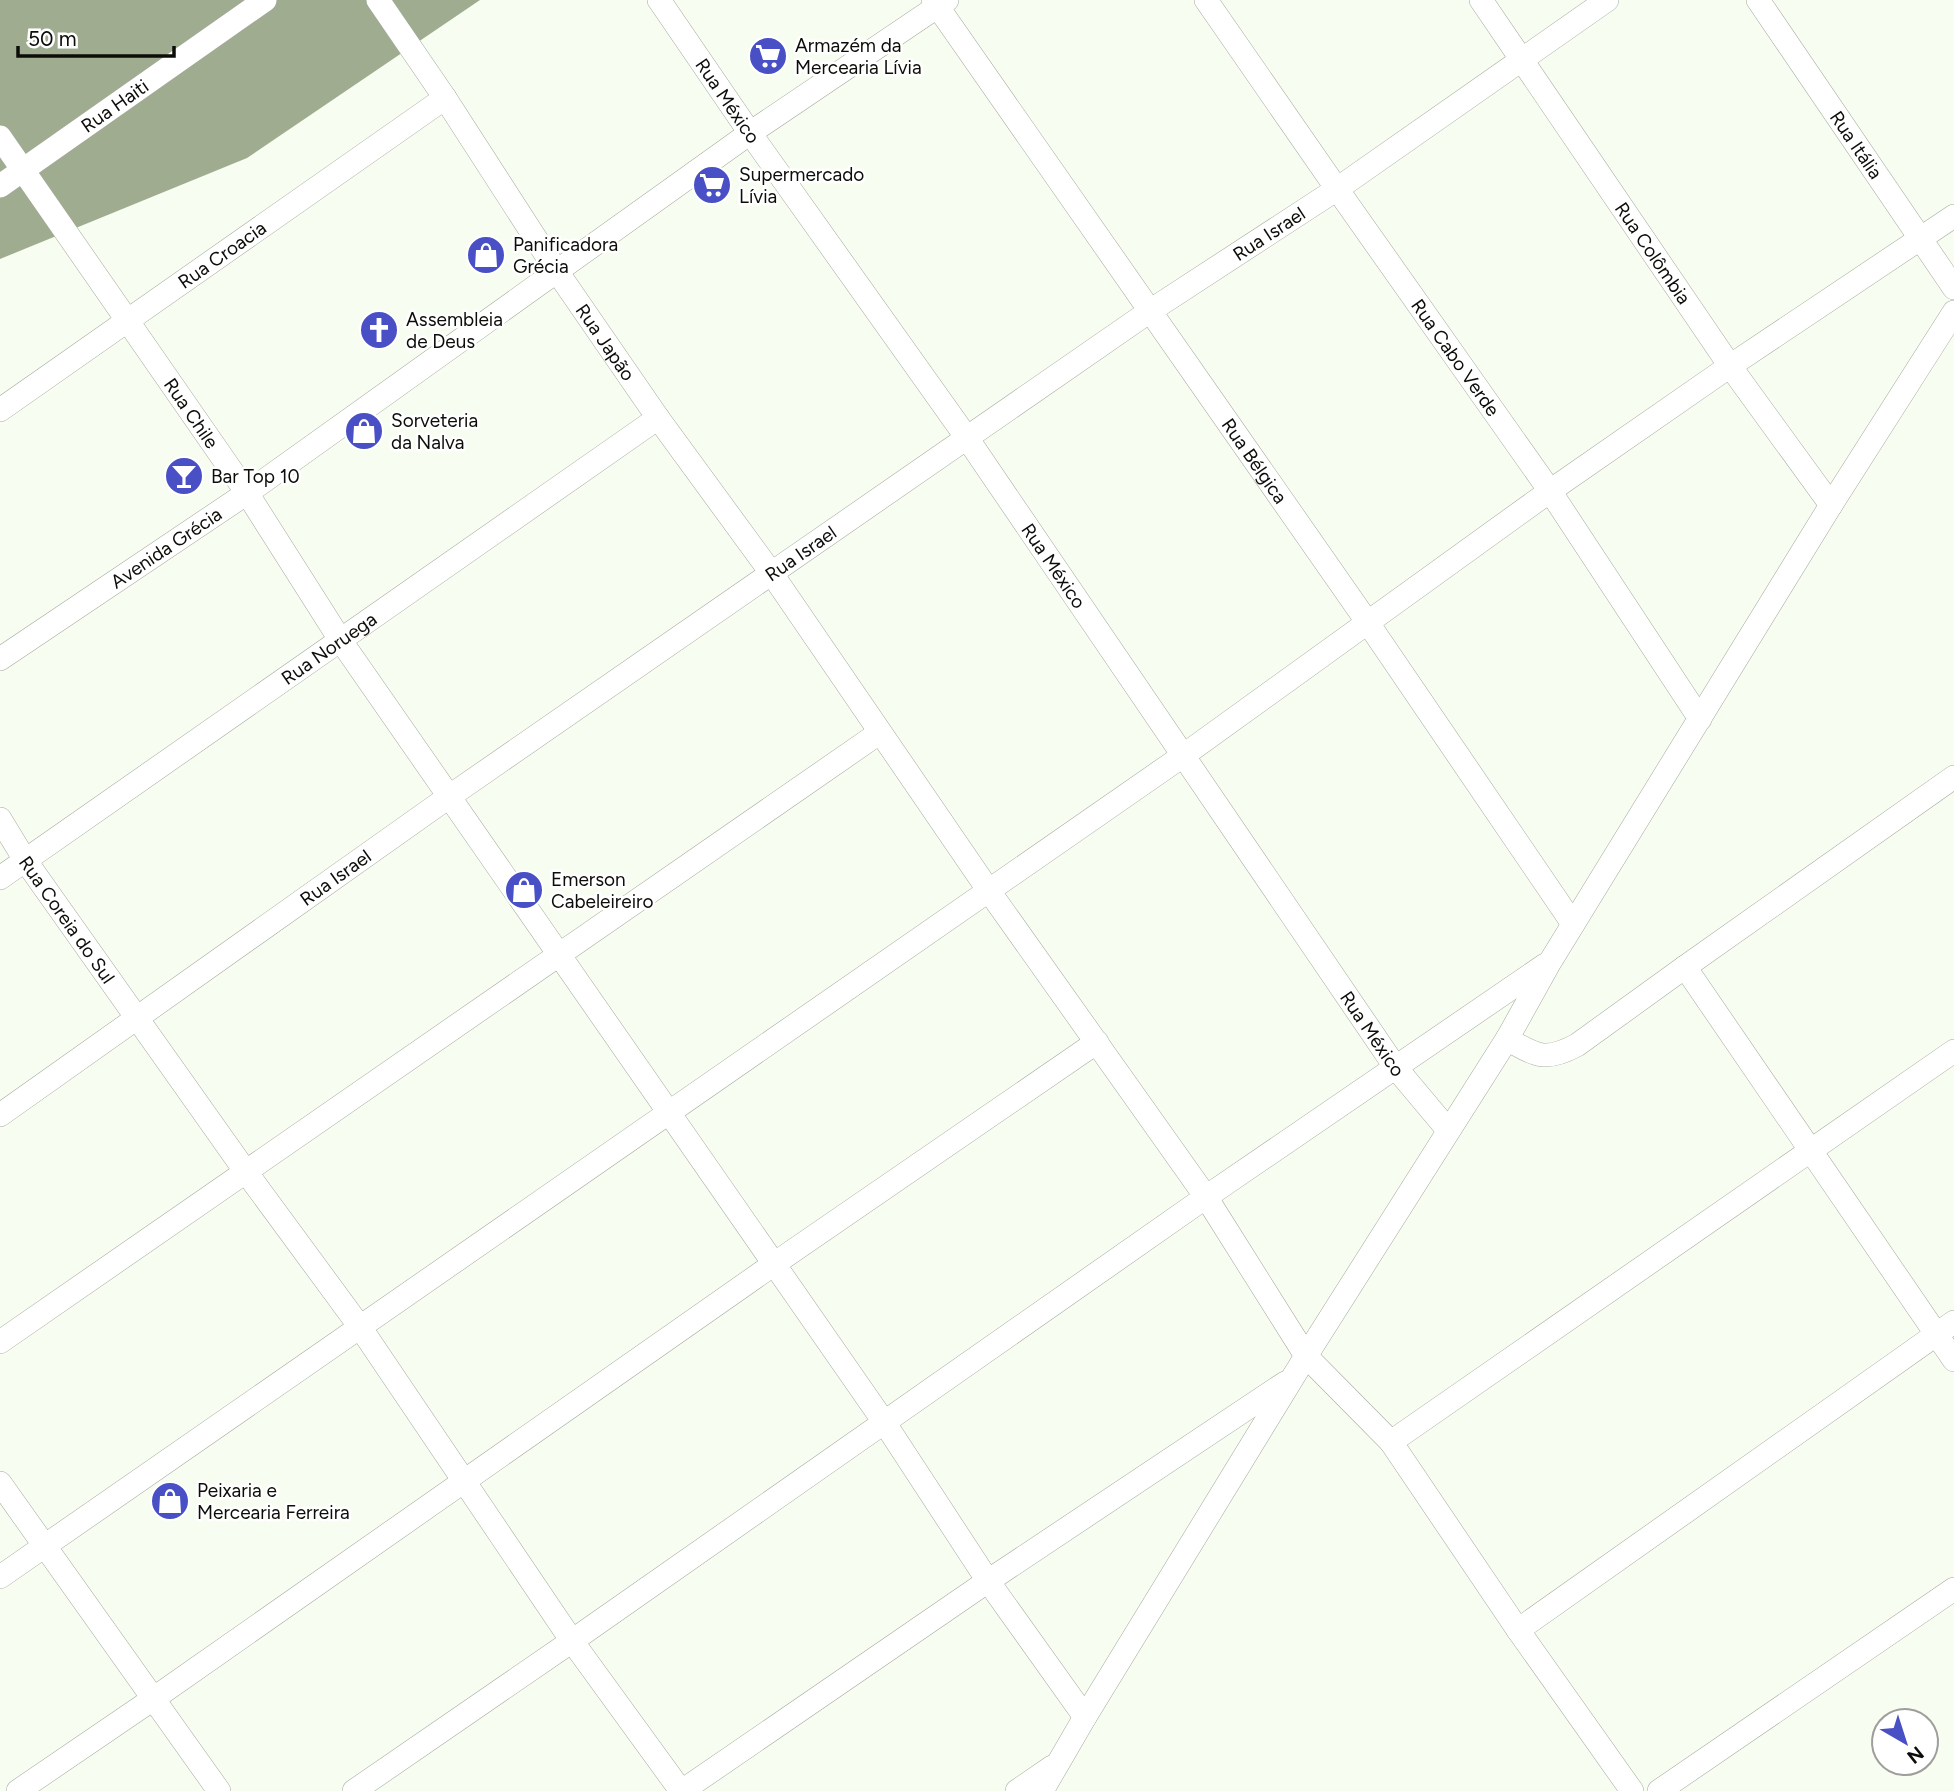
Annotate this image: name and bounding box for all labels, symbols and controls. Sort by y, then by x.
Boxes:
scale bar [18,14,173,58]
text: 50 m [28,26,77,51]
place label: Armazém da Mercearia Lívia [795,34,922,79]
supermarket icon: Armazém da Mercearia Lívia [747,35,789,77]
street label: Rua México [691,54,765,148]
street label: Rua Haiti [76,74,153,137]
street label: Rua Itália [1825,106,1888,183]
place label: Supermercado Lívia [739,163,864,208]
supermarket icon: Supermercado Lívia [691,164,733,206]
street label: Rua Colômbia [1610,198,1696,308]
street label: Rua Israel [1228,202,1309,265]
street label: Rua Croacia [173,216,270,293]
place label: Panificadora Grécia [513,233,618,278]
shop icon: Panificadora Grécia [465,234,507,276]
street label: Rua Cabo Verde [1407,294,1505,420]
street label: Rua Japão [571,299,640,385]
place label: Assembleia de Deus [406,308,503,353]
church icon: Assembleia de Deus [358,309,400,351]
street label: Rua Chile [159,374,224,453]
place label: Sorveteria da Nalva [391,409,478,454]
shop icon: Sorveteria da Nalva [343,410,385,452]
street label: Rua Bélgica [1217,414,1292,508]
bar icon: Bar Top 10 [163,455,205,497]
place label: Bar Top 10 [211,465,300,488]
street label: Avenida Grécia [106,502,226,593]
street label: Rua México [1017,519,1091,613]
street label: Rua Israel [760,520,841,586]
street label: Rua Noruega [277,607,381,689]
street label: Rua Israel [295,844,375,910]
street label: Rua Coreia do Sul [14,851,120,988]
place label: Emerson Cabeleireiro [551,868,654,913]
shop icon: Emerson Cabeleireiro [503,869,545,911]
street label: Rua México [1335,987,1410,1081]
place label: Peixaria e Mercearia Ferreira [197,1479,350,1524]
shop icon: Peixaria e Mercearia Ferreira [149,1480,191,1522]
north arrow [1870,1707,1940,1777]
text: N [1902,1741,1928,1768]

